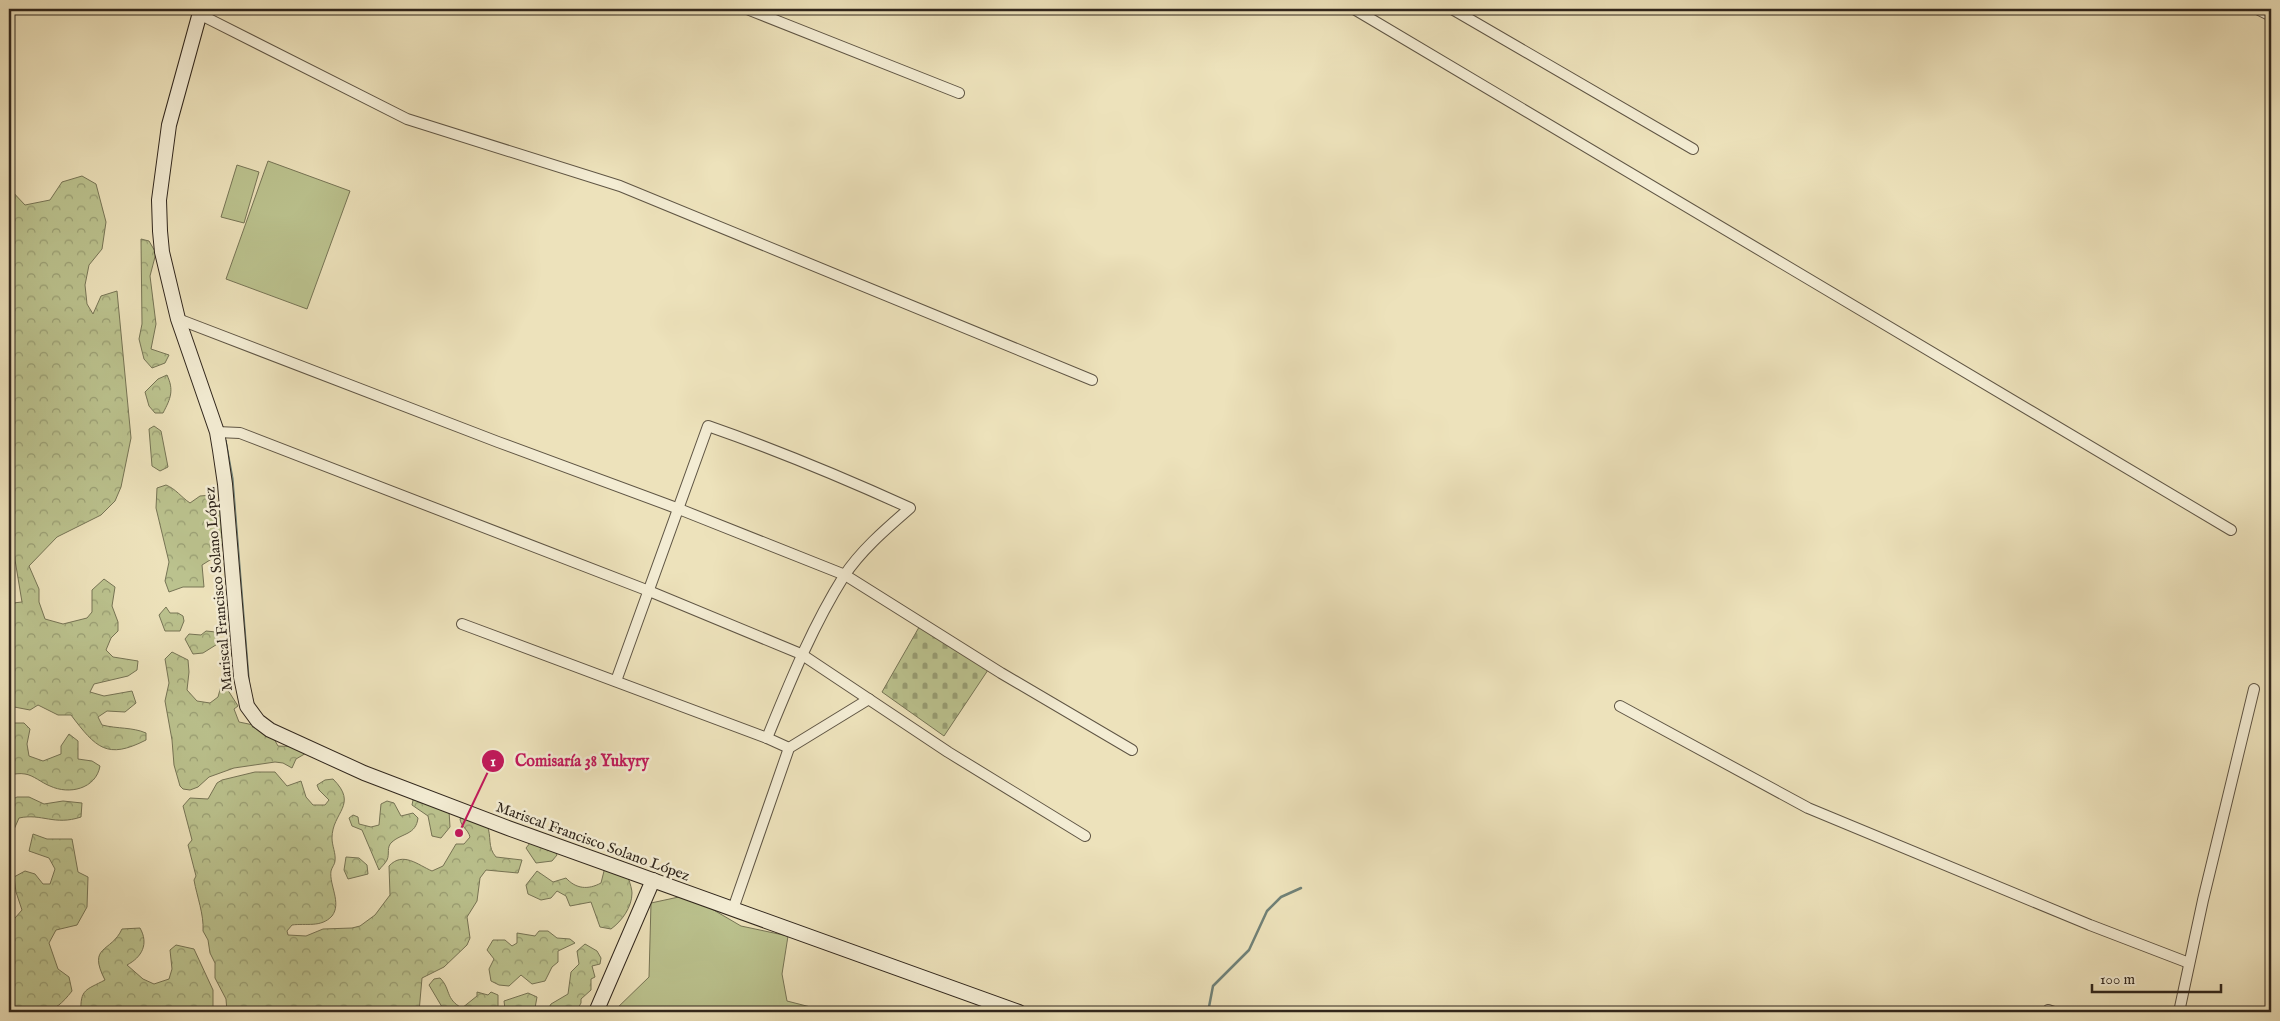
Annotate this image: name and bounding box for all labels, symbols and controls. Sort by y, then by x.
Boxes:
street label: Mariscal Francisco Solano López [200,486,237,692]
callout: Comisaría 38 Yukyry [480,745,660,776]
text: 1 [490,752,496,771]
text: Comisaría 38 Yukyry [515,752,650,772]
street label: Mariscal Francisco Solano López [493,797,692,885]
scale bar [2092,961,2221,993]
text: 100 m [2100,970,2136,989]

